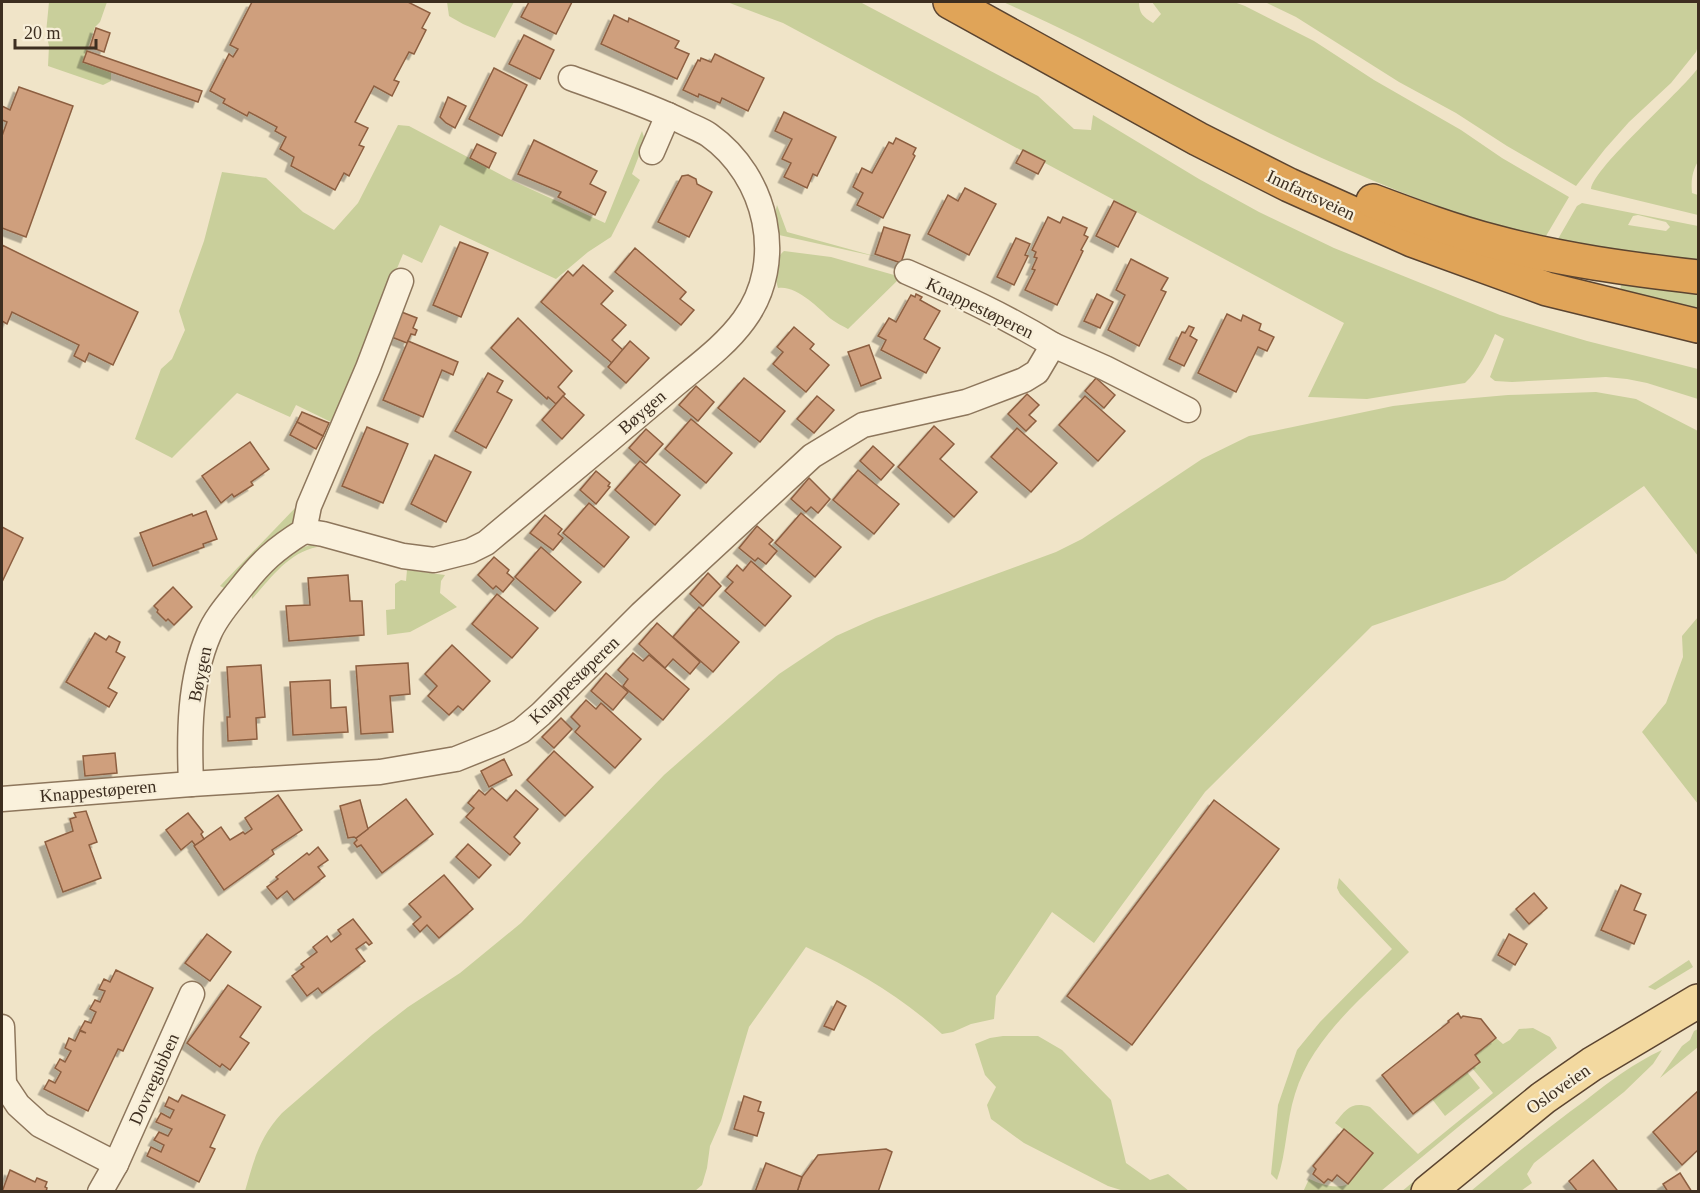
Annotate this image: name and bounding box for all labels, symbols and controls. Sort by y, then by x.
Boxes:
scale bar [15,12,96,50]
text: 20 m [24,23,61,43]
street label: Innfartsveien [1264,166,1358,224]
street label: Knappestøperen [923,273,1037,343]
street label: Bøygen [614,386,670,438]
street label: Knappestøperen [525,632,623,728]
street label: Bøygen [184,645,216,703]
street label: Knappestøperen [39,776,157,806]
street label: Dovregubben [125,1030,183,1128]
street label: Osloveien [1522,1060,1594,1118]

